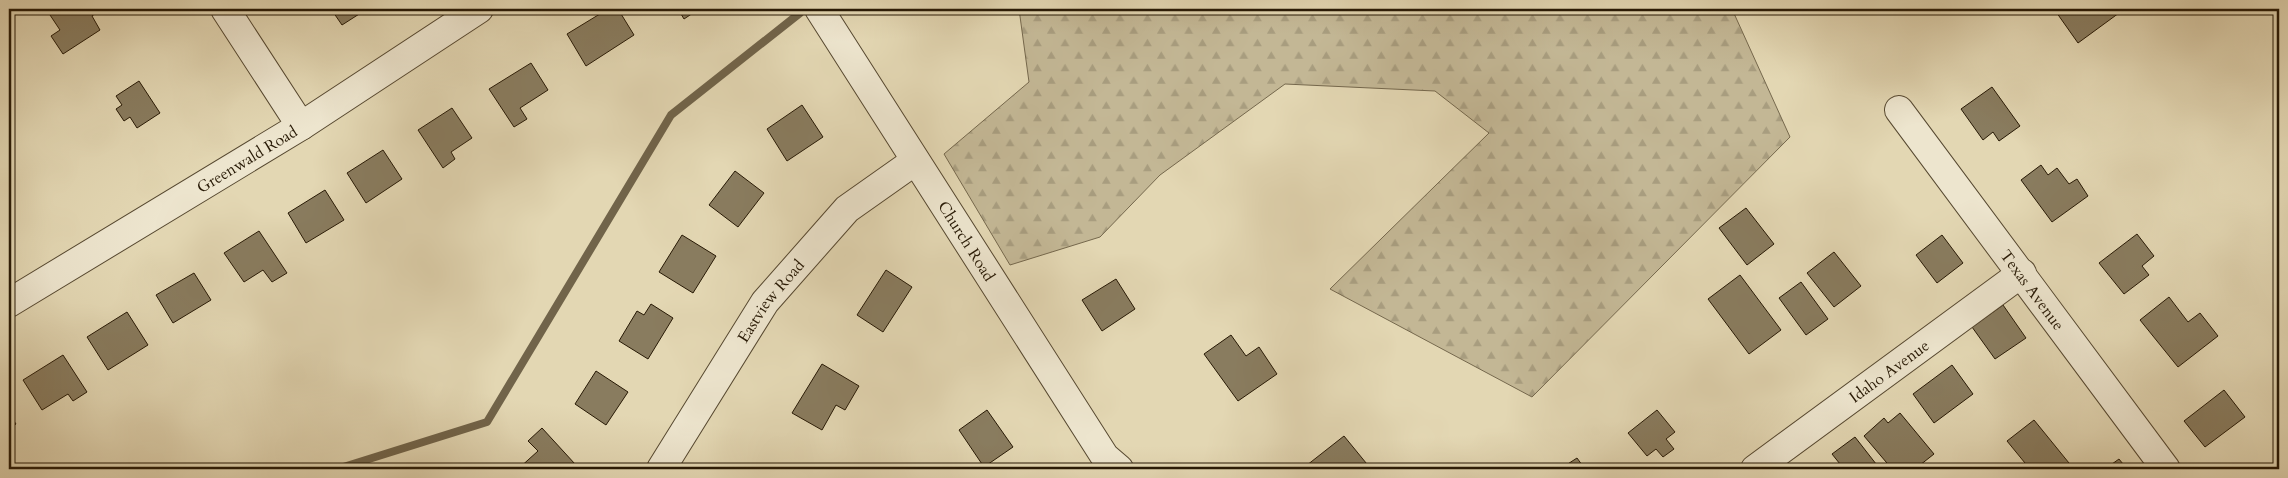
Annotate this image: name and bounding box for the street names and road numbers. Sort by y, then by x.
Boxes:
street label: Greenwald Road [193,121,302,199]
street label: Church Road [932,197,1000,286]
street label: Texas Avenue [1995,245,2069,335]
street label: Eastview Road [732,255,810,347]
street label: Idaho Avenue [1845,335,1934,408]

